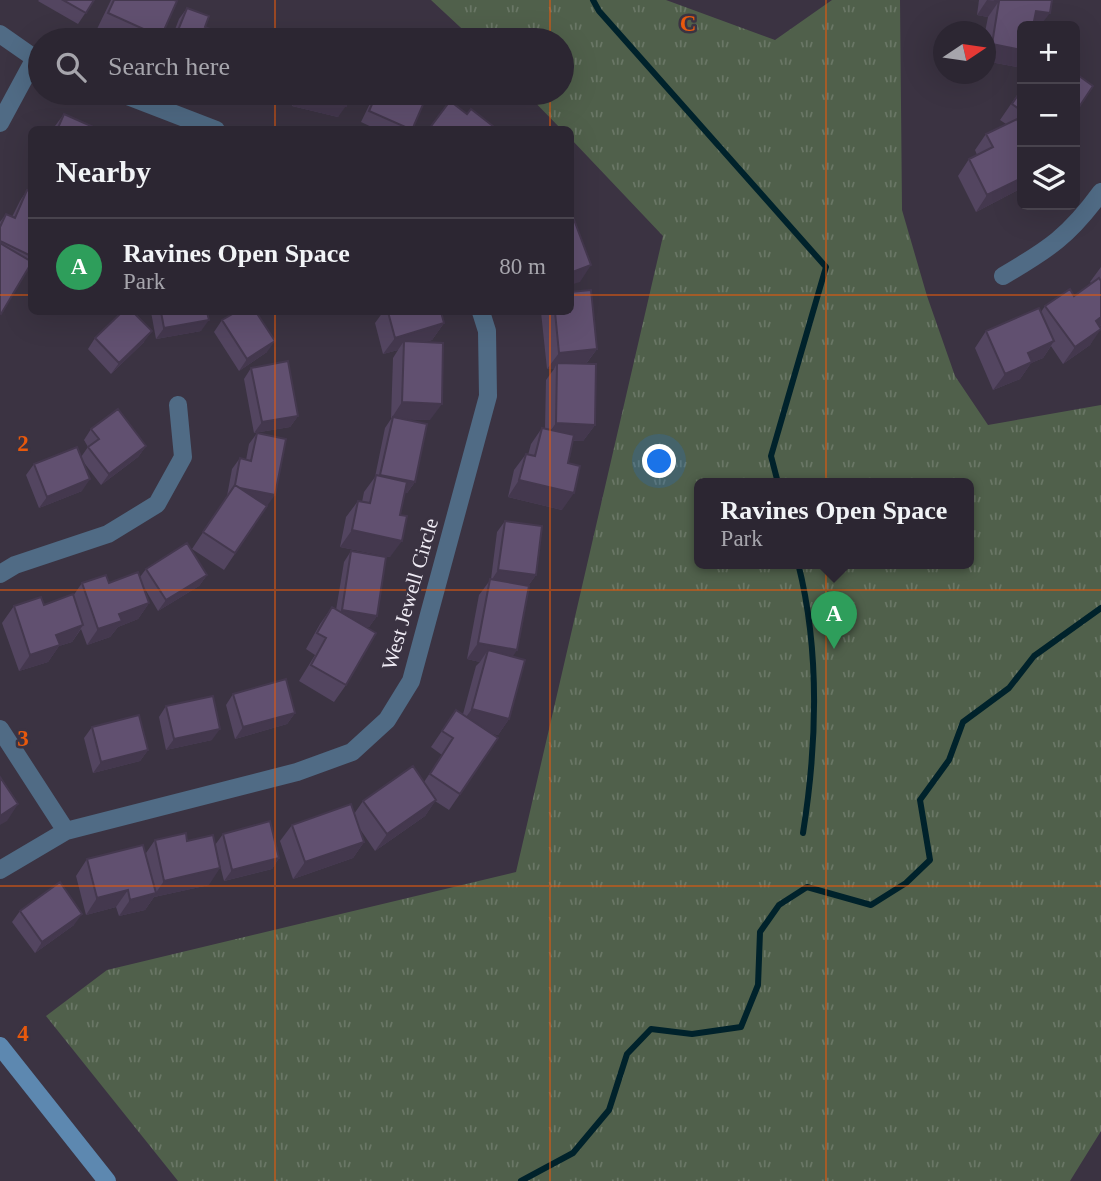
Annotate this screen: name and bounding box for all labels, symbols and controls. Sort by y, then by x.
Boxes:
text: C [680,11,696,36]
north arrow [933,21,996,84]
map controls [1017,21,1080,210]
button: + [1017,21,1080,84]
search box [28,28,574,105]
icon: search [52,48,90,86]
text: Search here [108,52,230,81]
button: − [1017,84,1080,147]
button: layers [1017,147,1080,210]
text: Nearby [56,155,151,188]
text: Ravines Open Space [123,239,350,268]
text: A [71,254,87,279]
text: 80 m [499,254,546,279]
text: Park [123,269,165,294]
text: 2 [17,431,29,456]
your location [642,444,676,478]
popup [694,478,974,569]
text: Ravines Open Space [721,496,947,525]
street label: West Jewell Circle [377,515,443,673]
text: Park [721,526,763,551]
pin: A [811,591,857,649]
text: 3 [17,726,29,751]
text: 4 [17,1021,29,1046]

